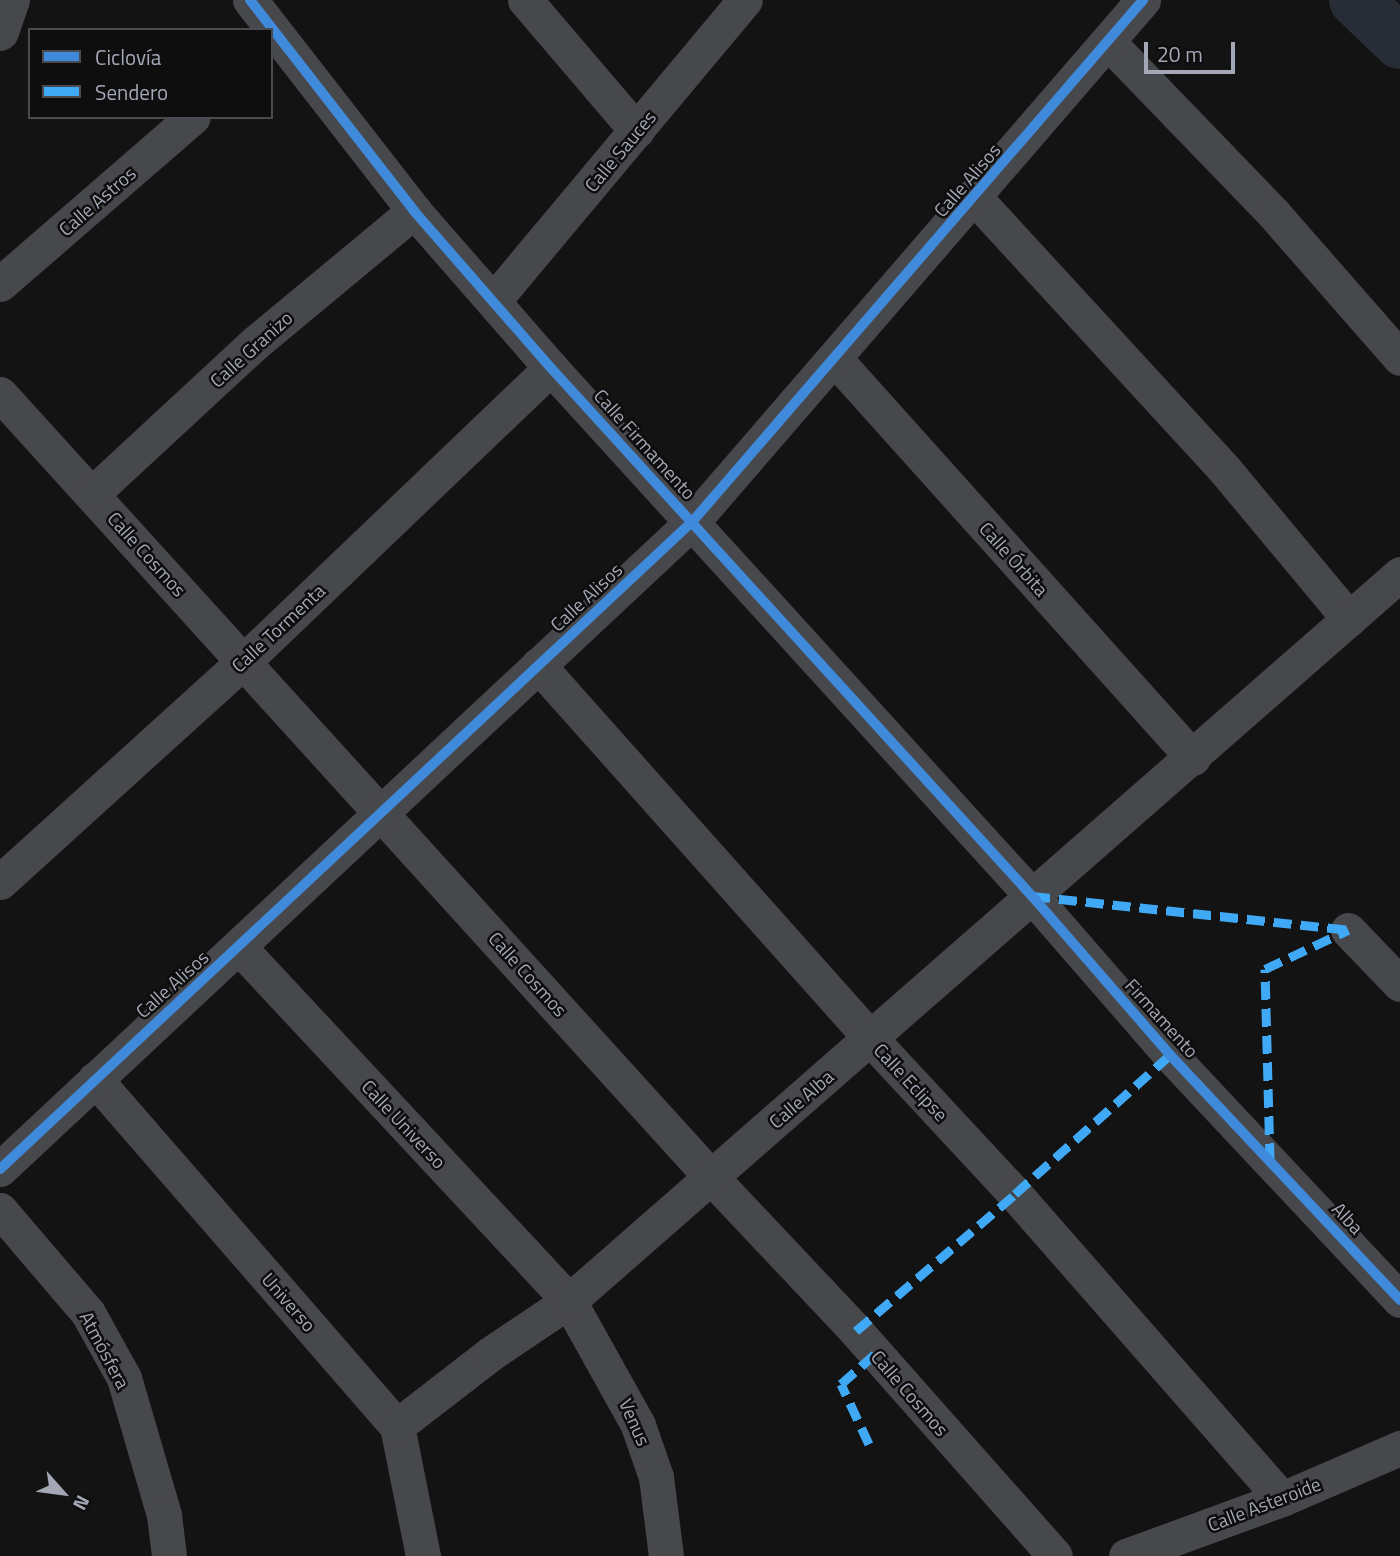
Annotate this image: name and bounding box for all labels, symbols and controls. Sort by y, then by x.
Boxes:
legend [28,28,273,119]
scale bar [1148,28,1239,72]
text: 20 m [1157,38,1203,70]
text: Ciclovía [95,41,161,73]
text: Sendero [95,76,168,108]
street label: Calle Sauces [579,106,661,196]
street label: Calle Alisos [929,139,1005,221]
street label: Calle Astros [54,161,140,241]
street label: Calle Granizo [205,306,297,392]
street label: Calle Firmamento [589,384,701,504]
street label: Calle Cosmos [103,507,191,601]
street label: Calle Órbita [975,517,1053,601]
street label: Calle Alisos [545,558,627,636]
street label: Calle Tormenta [227,579,329,677]
street label: Calle Cosmos [484,927,572,1021]
street label: Calle Alisos [131,945,213,1023]
street label: Firmamento [1121,974,1203,1062]
street label: Calle Eclipse [869,1038,953,1126]
street label: Calle Alba [764,1065,838,1133]
street label: Calle Universo [357,1075,451,1173]
street label: Alba [1328,1197,1368,1239]
street label: Universo [257,1268,321,1336]
street label: Atmósfera [75,1307,135,1393]
street label: Calle Cosmos [867,1345,953,1441]
street label: Venus [615,1395,655,1449]
north arrow [28,1458,98,1528]
street label: Calle Asteroide [1204,1472,1324,1536]
text: N [66,1490,98,1516]

